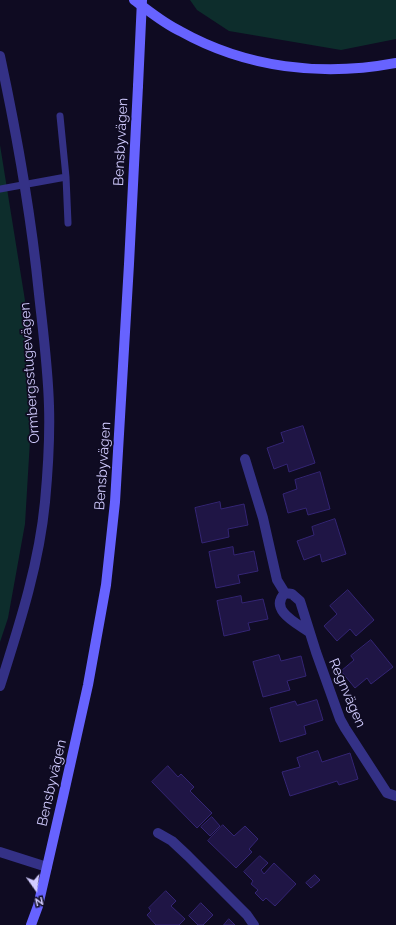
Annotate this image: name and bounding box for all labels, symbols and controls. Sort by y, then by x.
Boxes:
street label: Bensbyvägen [110,97,132,187]
street label: Ormbergsstugevägen [17,302,43,444]
street label: Bensbyvägen [92,421,114,511]
street label: Regnvägen [325,656,369,730]
street label: Bensbyvägen [34,738,70,828]
north arrow [16,869,56,909]
text: N [33,894,45,908]

